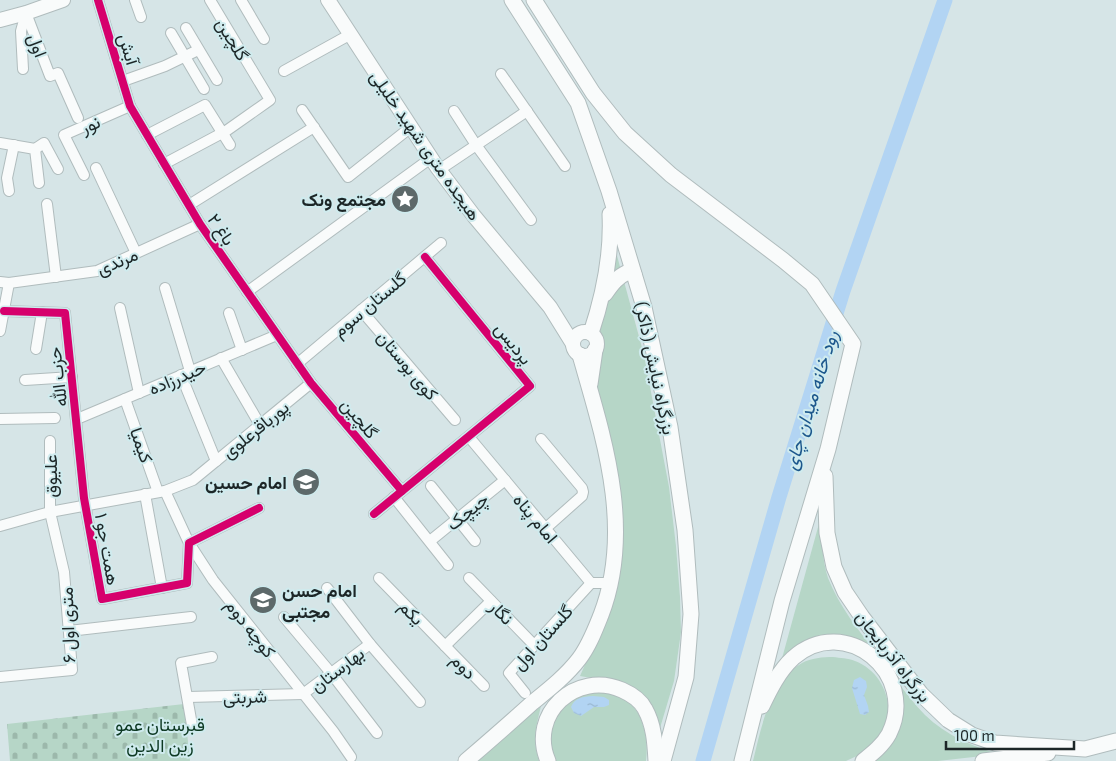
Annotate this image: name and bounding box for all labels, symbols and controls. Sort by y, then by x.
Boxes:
street label: گلچین [210,14,254,65]
street label: اول [23,30,53,60]
street label: آبش [113,31,145,69]
street label: هیجده متری شهید خلیلی [365,66,486,225]
street label: نور [76,110,104,139]
place icon: مجتمع ونک [390,184,420,214]
place label: مجتمع ونک [302,188,386,212]
street label: باغ ۲ [202,209,241,250]
street label: مرندی [93,243,141,280]
street label: گلستان سوم [328,267,412,343]
street label: بزرگراه نیایش (ذاکر) [630,299,681,437]
street label: پردیس [489,317,538,370]
street label: کوی بوستان [372,326,443,405]
water label: رود خانه میدان چای [778,327,845,474]
street label: حزب الله [42,346,73,408]
street label: حیدرزاده [145,355,209,400]
street label: گلچین [335,393,383,444]
street label: پورباقرعلوی [217,395,294,464]
street label: کیمیا [126,424,158,466]
street label: علیوق [39,454,62,498]
school or university icon: امام حسین [291,467,321,497]
place label: امام حسین [205,471,287,495]
street label: چیچک [441,487,494,536]
street label: امام پناه [507,489,563,549]
street label: همت جو ۱ [90,511,125,587]
place label: امام حسن مجتبی [282,579,357,623]
school or university icon: امام حسن مجتبی [248,585,278,615]
street label: ۶ متری اول [55,587,80,663]
street label: کوچه دوم [220,594,281,663]
street label: یکم [394,595,429,630]
street label: نگار [484,595,519,629]
street label: گلستان اول [507,600,578,675]
street label: بزرگراه آذربایجان [851,606,937,707]
street label: بهارستان [306,642,369,697]
street label: دوم [445,649,481,685]
street label: شربتی [223,685,267,708]
park label: قبرستان عمو زین الدین [115,713,205,757]
scale bar [946,718,1074,750]
text: 100 m [954,726,995,744]

